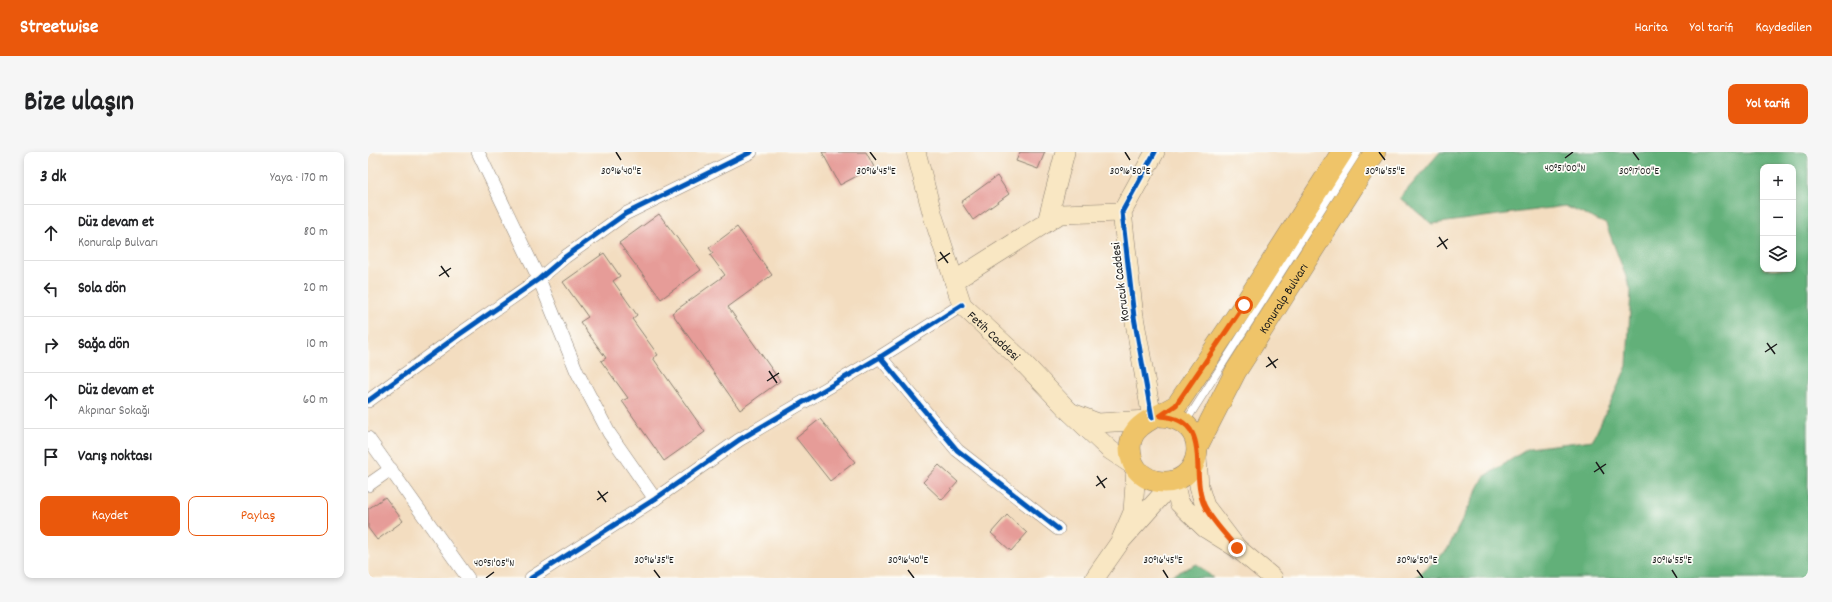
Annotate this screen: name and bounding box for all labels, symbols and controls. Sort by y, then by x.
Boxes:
text: Streetwise [20,15,98,42]
text: Harita [1634,18,1668,38]
text: Yol tarifi [1690,18,1733,38]
text: Kaydedilen [1755,18,1812,38]
text: Bize ulaşın [24,84,134,124]
button: Yol tarifi [1728,84,1808,124]
text: 40°51'00"N [1545,162,1586,176]
map controls [1760,164,1796,272]
button: + [1760,164,1796,200]
text: 30°16'40"E [601,165,641,179]
text: 30°16'45"E [856,165,896,179]
text: 30°16'50"E [1110,165,1151,179]
text: 30°16'55"E [1365,165,1405,179]
text: 30°17'00"E [1619,165,1660,179]
text: 3 dk [40,166,66,190]
text: Yaya · 170 m [270,169,328,188]
button: − [1760,200,1796,236]
text: Düz devam et [78,212,154,234]
icon: ahead [40,222,62,244]
text: 80 m [304,223,328,242]
text: Konuralp Bulvarı [78,234,158,253]
button: layers [1760,236,1796,272]
street label: Korucuk Caddesi [1107,240,1136,322]
street label: Konuralp Bulvarı [1255,260,1314,338]
icon: left [40,278,62,300]
text: Sola dön [78,278,126,300]
text: 20 m [303,279,328,298]
route start [1235,296,1253,314]
street label: Fetih Caddesi [962,307,1024,366]
icon: right [40,334,62,356]
text: Sağa dön [78,334,129,356]
text: 10 m [306,335,328,354]
text: Düz devam et [78,380,154,402]
icon: ahead [40,390,62,412]
text: 60 m [303,391,328,410]
text: Akpınar Sokağı [78,402,150,421]
icon: arrive [40,446,62,468]
text: Varış noktası [78,446,152,468]
button: Kaydet [40,496,180,536]
button: Paylaş [188,496,328,536]
route end [1228,539,1246,557]
text: 30°16'35"E [634,554,674,568]
text: 30°16'40"E [888,554,928,568]
text: 30°16'45"E [1143,554,1183,568]
text: 30°16'50"E [1397,554,1438,568]
text: 30°16'55"E [1652,554,1692,568]
text: 40°51'05"N [474,557,514,571]

